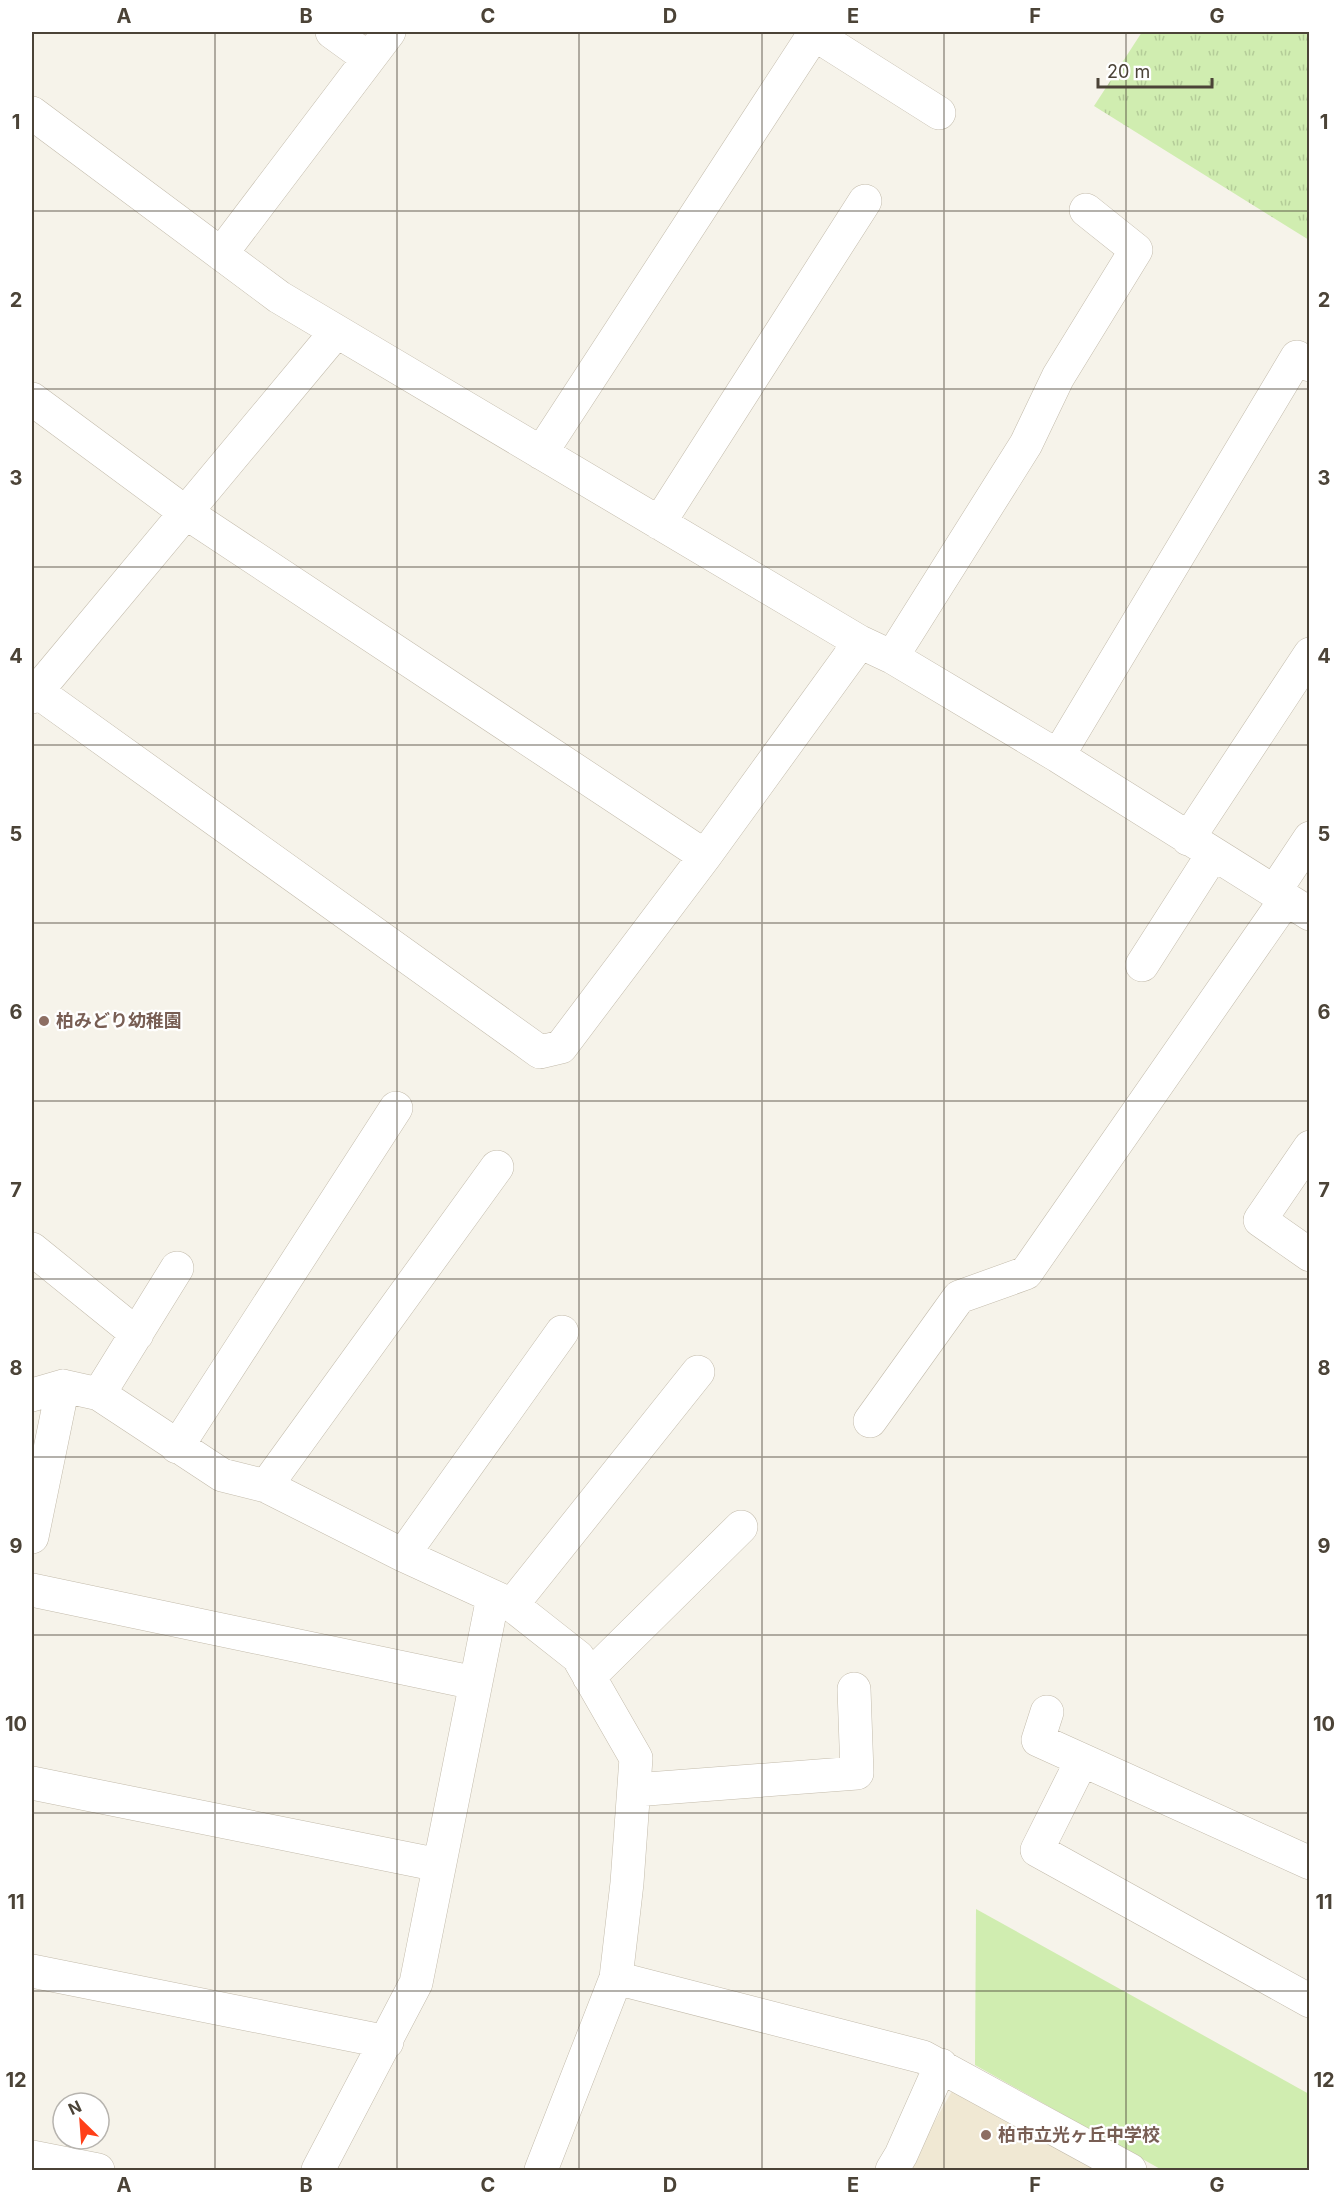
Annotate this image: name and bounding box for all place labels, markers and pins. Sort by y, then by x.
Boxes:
place label: 柏みどり幼稚園 [56,1010,182,1031]
marker: 柏みどり幼稚園 [37,1014,51,1028]
place label: 柏市立光ヶ丘中学校 [998,2124,1160,2145]
marker: 柏市立光ヶ丘中学校 [979,2128,993,2142]

